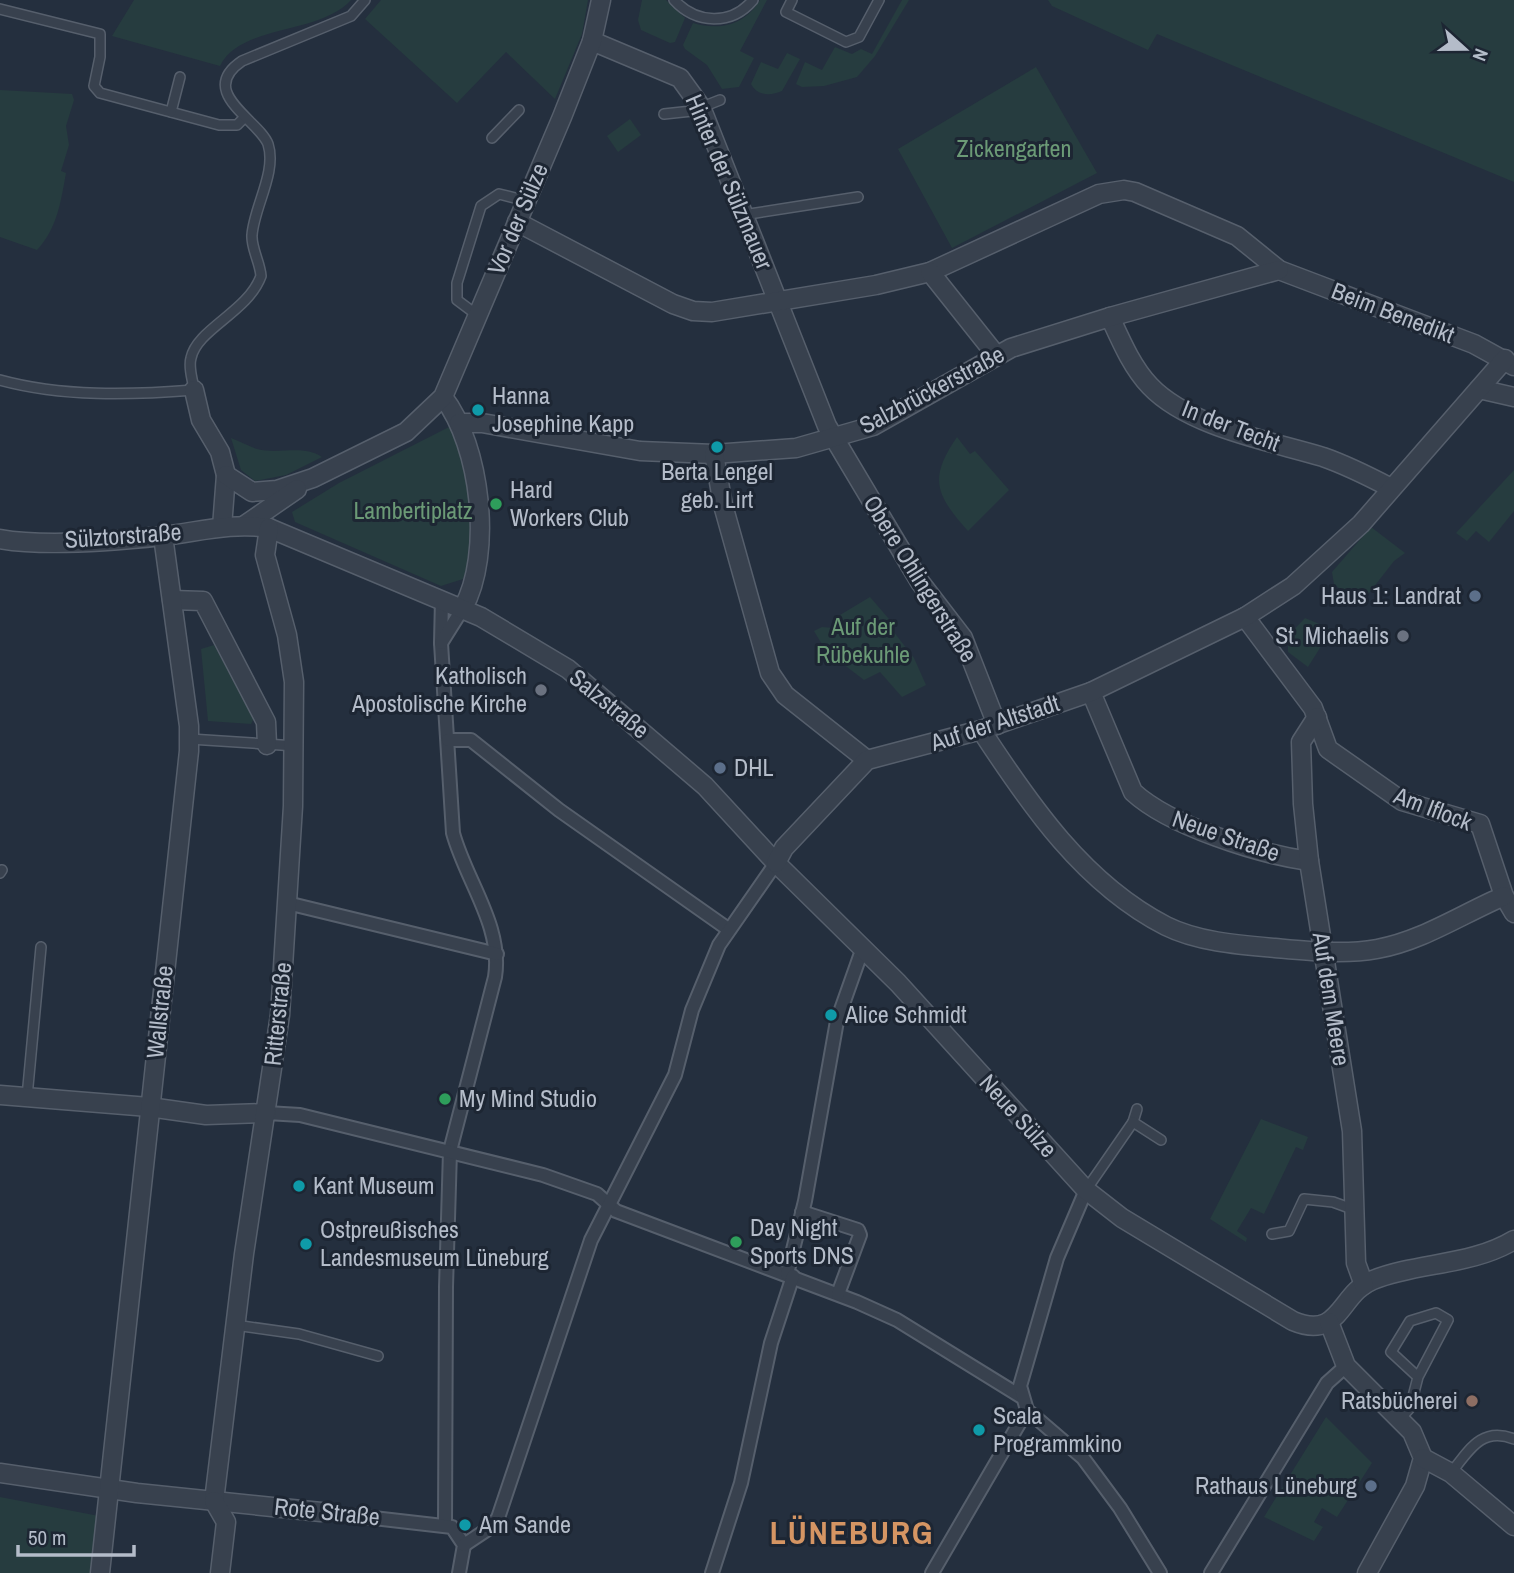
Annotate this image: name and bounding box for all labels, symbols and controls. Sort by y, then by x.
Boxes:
north arrow [1430,14,1500,84]
text: N [1467,45,1495,65]
street label: Hinter der Sülzmauer [679,89,781,274]
park label: Zickengarten [957,132,1071,164]
street label: Vor der Sülze [479,158,555,279]
street label: Beim Benedikt [1327,274,1460,350]
street label: Salzbrückerstraße [854,338,1010,441]
place label: Hanna Josephine Kapp [492,379,634,439]
street label: In der Techt [1178,392,1285,459]
marker: Hanna Josephine Kapp [470,402,486,418]
marker: Berta Lengel geb. Lirt [709,439,725,455]
place label: Berta Lengel geb. Lirt [661,455,773,515]
place label: Hard Workers Club [510,473,629,533]
street label: Obere Ohlingerstraße [857,489,985,668]
park label: Lambertiplatz [353,494,473,526]
marker: Hard Workers Club [488,496,504,512]
street label: Sülztorstraße [63,515,182,555]
place label: Haus 1: Landrat [1321,579,1462,611]
marker: Haus 1: Landrat [1467,588,1483,604]
park label: Auf der Rübekuhle [816,610,910,670]
place label: St. Michaelis [1275,619,1389,651]
marker: St. Michaelis [1395,628,1411,644]
place label: Katholisch Apostolische Kirche [351,659,527,719]
street label: Salzstraße [563,661,656,745]
marker: Katholisch Apostolische Kirche [533,682,549,698]
street label: Auf der Altstadt [925,686,1064,758]
place label: DHL [734,751,773,783]
marker: DHL [712,760,728,776]
street label: Am Iflock [1389,778,1477,838]
street label: Neue Straße [1168,802,1284,868]
street label: Auf dem Meere [1306,929,1358,1068]
street label: Ritterstraße [256,961,298,1067]
street label: Wallstraße [138,964,180,1060]
place label: Alice Schmidt [844,998,967,1030]
marker: Alice Schmidt [823,1007,839,1023]
street label: Neue Sülze [973,1067,1065,1164]
place label: My Mind Studio [459,1082,597,1114]
marker: My Mind Studio [437,1091,453,1107]
place label: Kant Museum [313,1169,434,1201]
marker: Kant Museum [291,1178,307,1194]
place label: Day Night Sports DNS [750,1211,854,1271]
place label: Ostpreußisches Landesmuseum Lüneburg [320,1213,549,1273]
marker: Day Night Sports DNS [728,1234,744,1250]
marker: Ostpreußisches Landesmuseum Lüneburg [298,1236,314,1252]
place label: Ratsbücherei [1341,1384,1458,1416]
marker: Ratsbücherei [1464,1393,1480,1409]
place label: Scala Programmkino [993,1399,1122,1459]
marker: Scala Programmkino [971,1422,987,1438]
place label: Rathaus Lüneburg [1195,1469,1357,1501]
marker: Rathaus Lüneburg [1363,1478,1379,1494]
street label: Rote Straße [273,1490,382,1532]
place label: Am Sande [478,1508,571,1540]
district label: LÜNEBURG [770,1511,934,1554]
scale bar [18,1514,133,1558]
marker: Am Sande [457,1517,473,1533]
text: 50 m [28,1523,66,1552]

